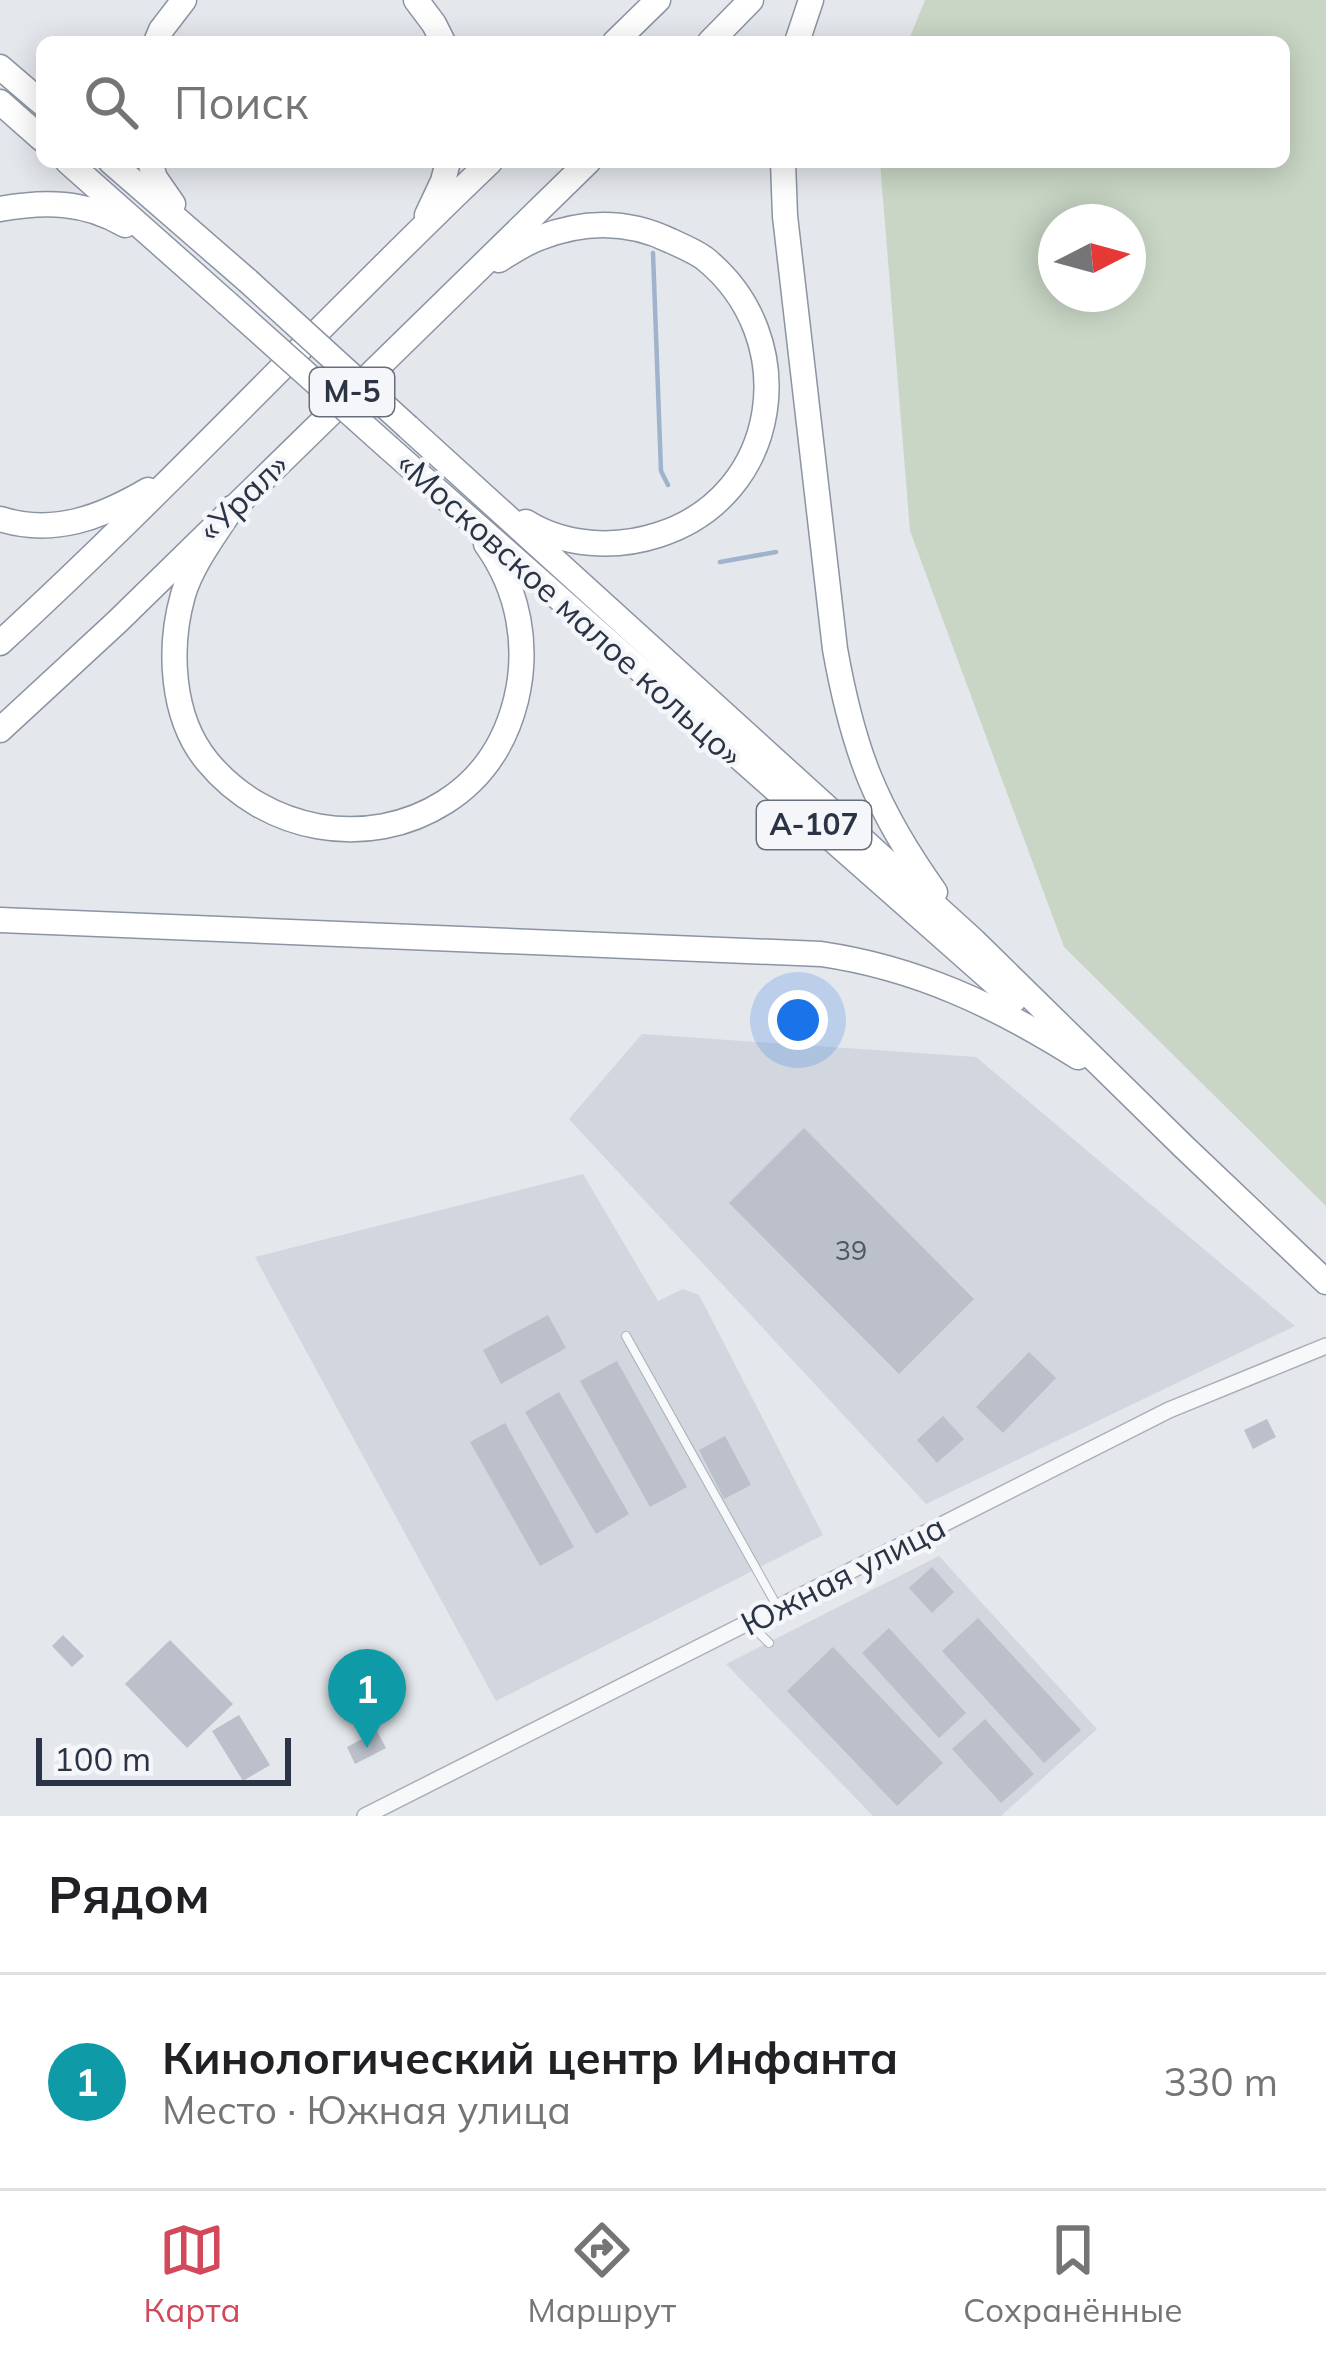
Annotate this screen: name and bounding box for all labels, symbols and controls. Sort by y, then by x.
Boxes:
search box [36,36,1290,168]
icon: search [78,69,144,135]
text: Поиск [174,74,308,130]
north arrow [1038,204,1146,312]
road number: М-5 [310,368,394,416]
street label: «Московское малое кольцо» [389,443,752,775]
street label: «Урал» [189,444,296,549]
road number: А-107 [757,801,871,849]
your location [768,990,828,1050]
house number: 39 [835,1233,867,1267]
street label: Южная улица [734,1505,952,1644]
pin: 1 [328,1649,406,1748]
scale bar [36,1732,291,1785]
text: 100 m [54,1738,151,1779]
text: Рядом [48,1862,210,1926]
text: Кинологический центр Инфанта [162,2029,898,2085]
text: 1 [75,2057,99,2106]
text: 330 m [1163,2057,1278,2106]
text: Место · Южная улица [162,2085,571,2134]
tab: Карта [143,2217,241,2330]
tab: Маршрут [528,2217,676,2330]
tab: Сохранённые [963,2217,1183,2330]

